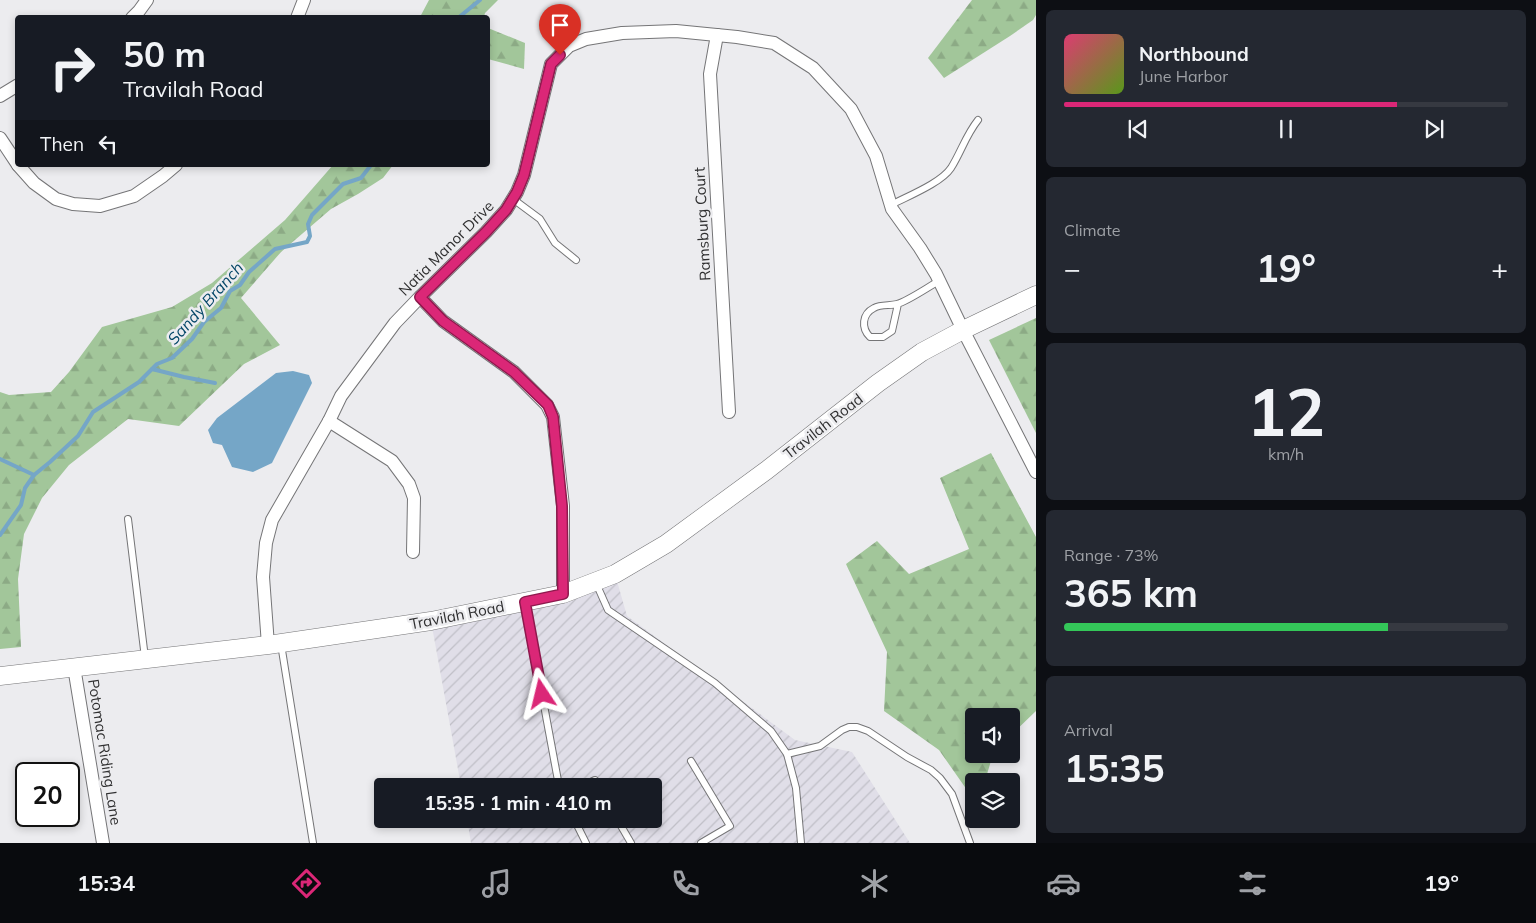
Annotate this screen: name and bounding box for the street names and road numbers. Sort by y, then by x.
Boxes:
street label: Ramsburg Court [690,167,714,281]
street label: Natia Manor Drive [394,196,498,300]
street label: Travilah Road [779,389,867,463]
street label: Travilah Road [408,597,506,633]
street label: Potomac Riding Lane [84,678,126,826]

